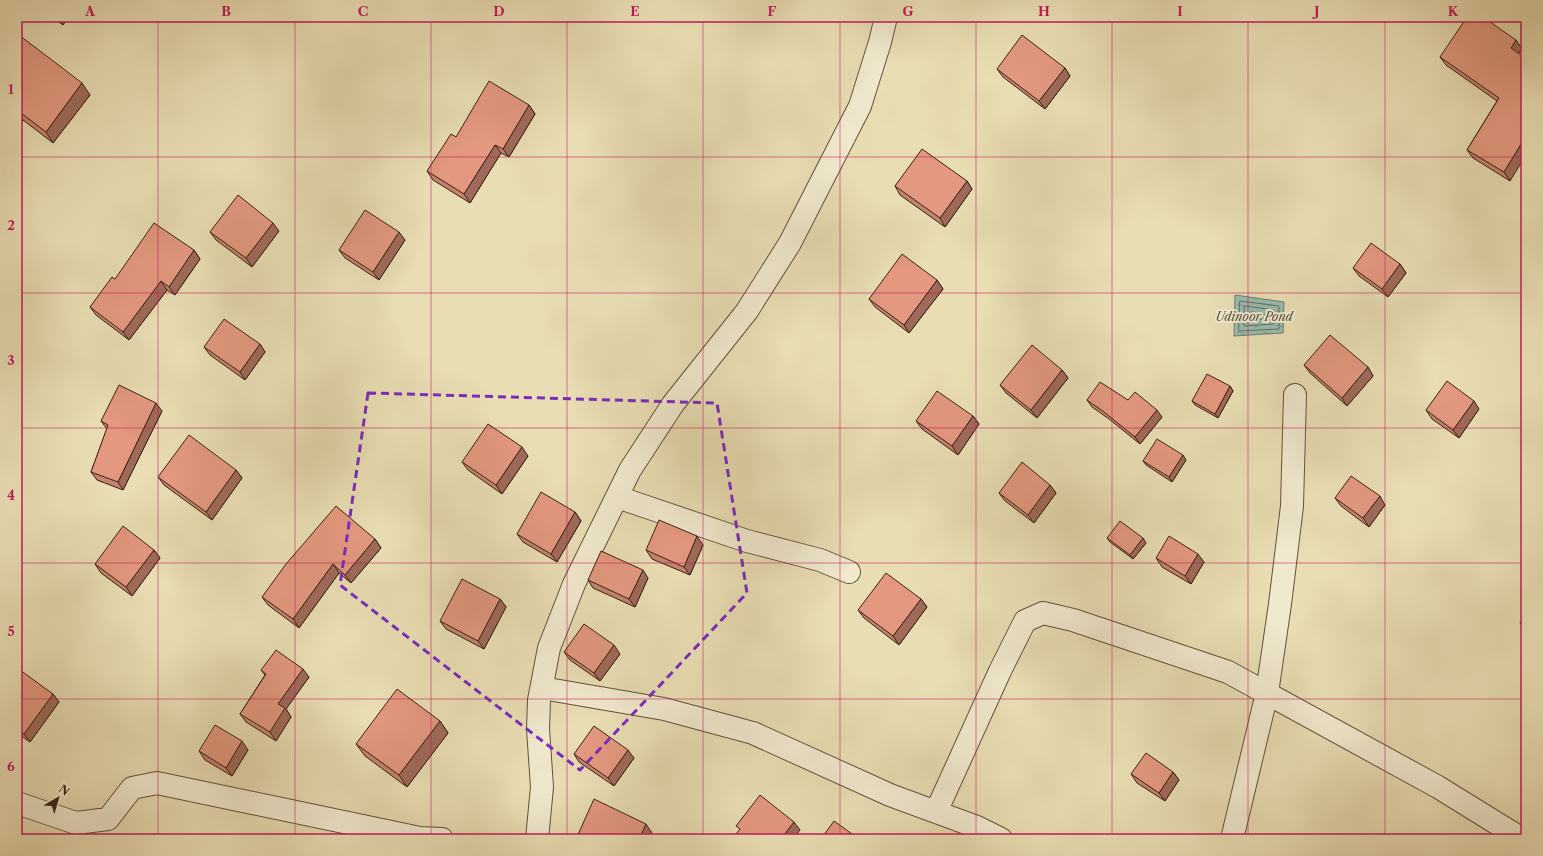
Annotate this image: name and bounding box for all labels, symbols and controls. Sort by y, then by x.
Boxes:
text: A [84,3,96,19]
text: B [221,3,231,19]
text: C [358,3,368,19]
text: D [493,3,505,19]
text: E [630,3,640,19]
text: F [768,3,777,19]
text: G [902,3,914,19]
text: H [1038,3,1050,19]
text: I [1177,3,1183,19]
text: J [1312,3,1320,19]
text: K [1448,3,1459,19]
text: 1 [8,81,14,97]
text: 2 [7,217,15,233]
water label: Udinoor Pond [1215,309,1294,324]
text: 3 [7,352,15,368]
text: 4 [7,487,15,503]
text: 5 [7,623,15,639]
text: 6 [7,758,15,774]
north arrow [38,778,78,818]
text: N [56,782,73,799]

